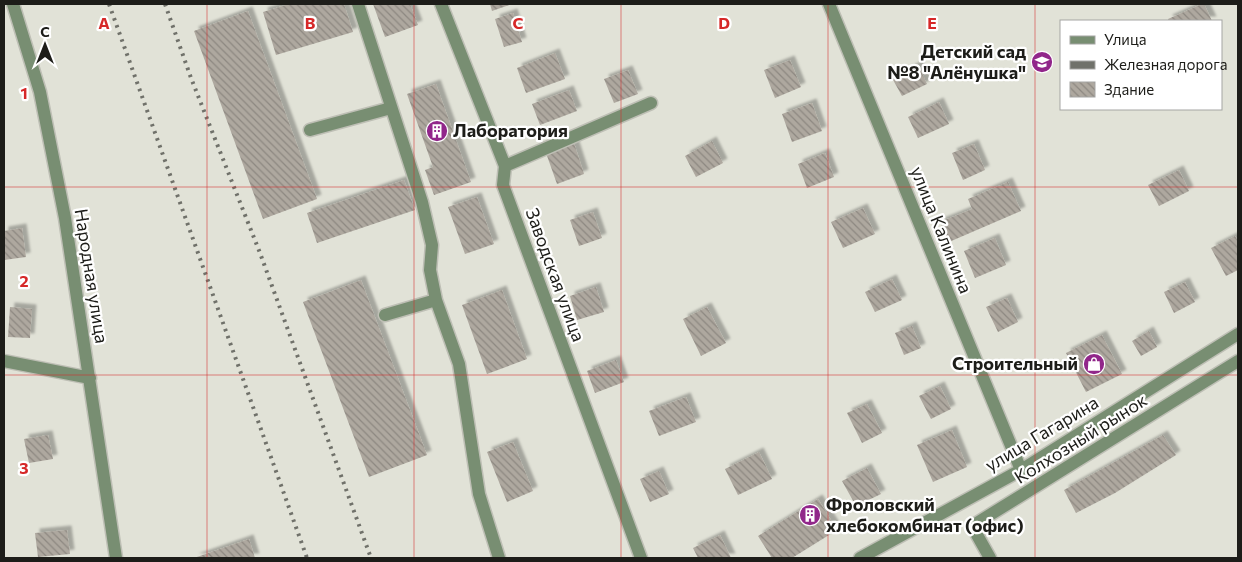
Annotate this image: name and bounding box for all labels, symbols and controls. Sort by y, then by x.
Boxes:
text: A [98,13,110,32]
text: B [305,13,316,32]
text: C [513,13,524,32]
text: D [718,13,730,32]
text: E [927,13,937,32]
north arrow [20,20,70,70]
legend [1060,20,1222,110]
text: С [40,23,50,40]
text: Улица [1104,30,1146,48]
place label: Детский сад №8 "Алёнушка" [887,40,1026,83]
school or university icon: Детский сад №8 "Алёнушка" [1030,50,1054,74]
text: Железная дорога [1104,55,1228,73]
text: Здание [1104,80,1154,98]
text: 1 [20,83,28,102]
building icon: Лаборатория [425,119,449,143]
place label: Лаборатория [453,119,568,141]
street label: улица Калинина [906,163,977,296]
street label: Заводская улица [522,205,590,344]
street label: Народная улица [70,207,114,345]
text: 2 [19,271,29,290]
place label: Строительный [952,352,1078,374]
shop icon: Строительный [1082,352,1106,376]
street label: Колхозный рынок [1010,388,1151,488]
street label: улица Гагарина [981,391,1102,476]
text: 3 [19,458,29,477]
place label: Фроловский хлебокомбинат (офис) [826,493,1024,536]
building icon: Фроловский хлебокомбинат (офис) [798,503,822,527]

